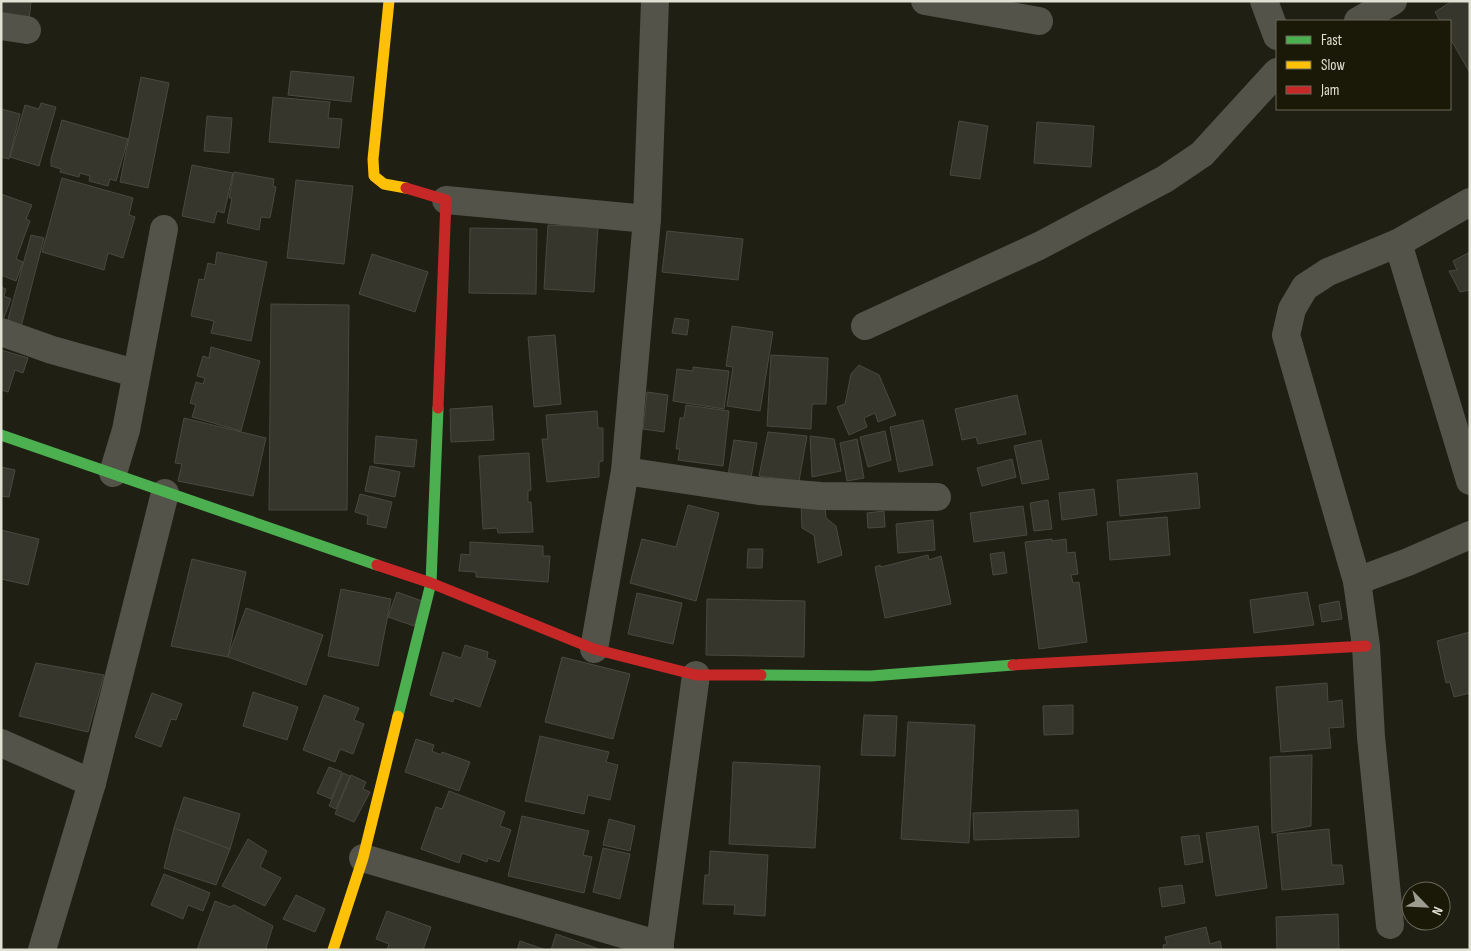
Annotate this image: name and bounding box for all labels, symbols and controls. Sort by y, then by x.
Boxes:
legend [1276,20,1451,110]
text: Fast [1321,31,1343,50]
text: Slow [1321,56,1345,75]
text: Jam [1320,81,1339,100]
north arrow [1401,881,1451,931]
text: N [1428,904,1447,918]

